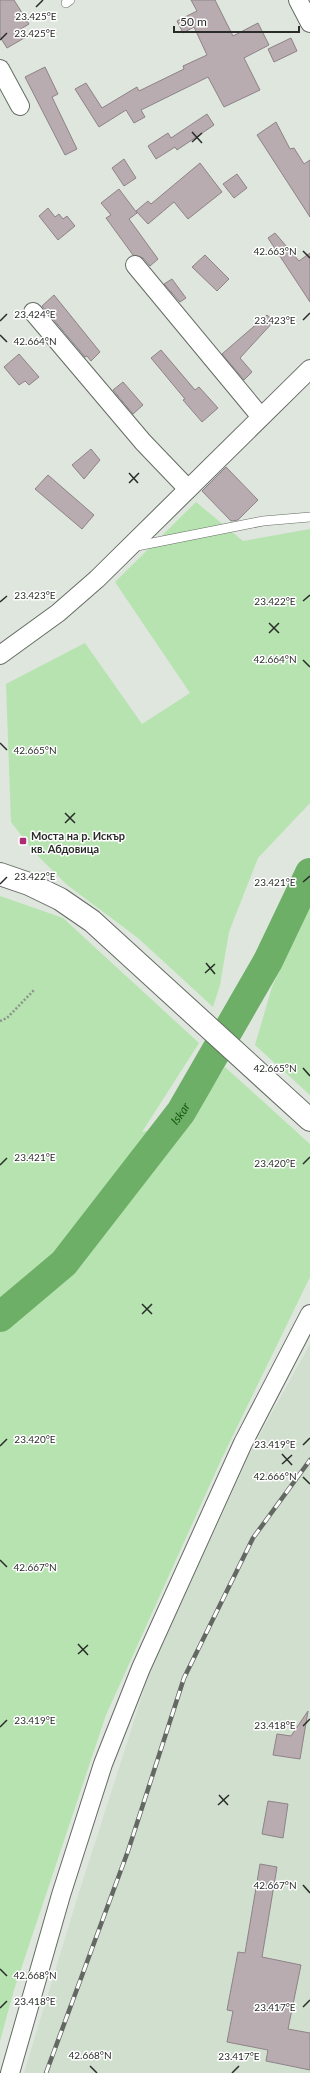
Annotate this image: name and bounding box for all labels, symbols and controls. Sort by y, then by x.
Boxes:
scale bar [174,8,299,34]
text: 23.425°E [15,10,57,22]
text: 50 m [180,14,207,29]
text: 23.425°E [14,27,56,39]
text: 42.663°N [253,245,297,257]
text: 23.424°E [14,308,56,320]
text: 23.423°E [254,314,296,326]
text: 42.664°N [13,335,57,347]
text: 23.423°E [14,589,56,601]
text: 23.422°E [254,595,296,607]
text: 42.664°N [253,653,297,665]
text: 42.665°N [13,744,57,756]
place label: Моста на р. Искър кв. Абдовица [31,829,125,855]
marker: Моста на р. Искър кв. Абдовица [18,836,28,846]
text: 23.422°E [14,870,56,882]
text: 23.421°E [254,876,296,888]
text: 42.665°N [253,1062,297,1074]
water label: Iskar [167,1099,193,1127]
text: 23.421°E [14,1151,56,1163]
text: 23.420°E [254,1157,296,1169]
text: 23.420°E [14,1433,56,1445]
text: 23.419°E [254,1438,296,1450]
text: 42.666°N [253,1470,297,1482]
text: 42.667°N [13,1561,57,1573]
text: 23.419°E [14,1714,56,1726]
text: 23.418°E [254,1719,296,1731]
text: 42.667°N [253,1879,297,1891]
text: 42.668°N [13,1969,57,1981]
text: 23.418°E [14,1995,56,2007]
text: 23.417°E [254,2001,296,2013]
text: 42.668°N [68,2049,112,2061]
text: 23.417°E [218,2050,260,2062]

